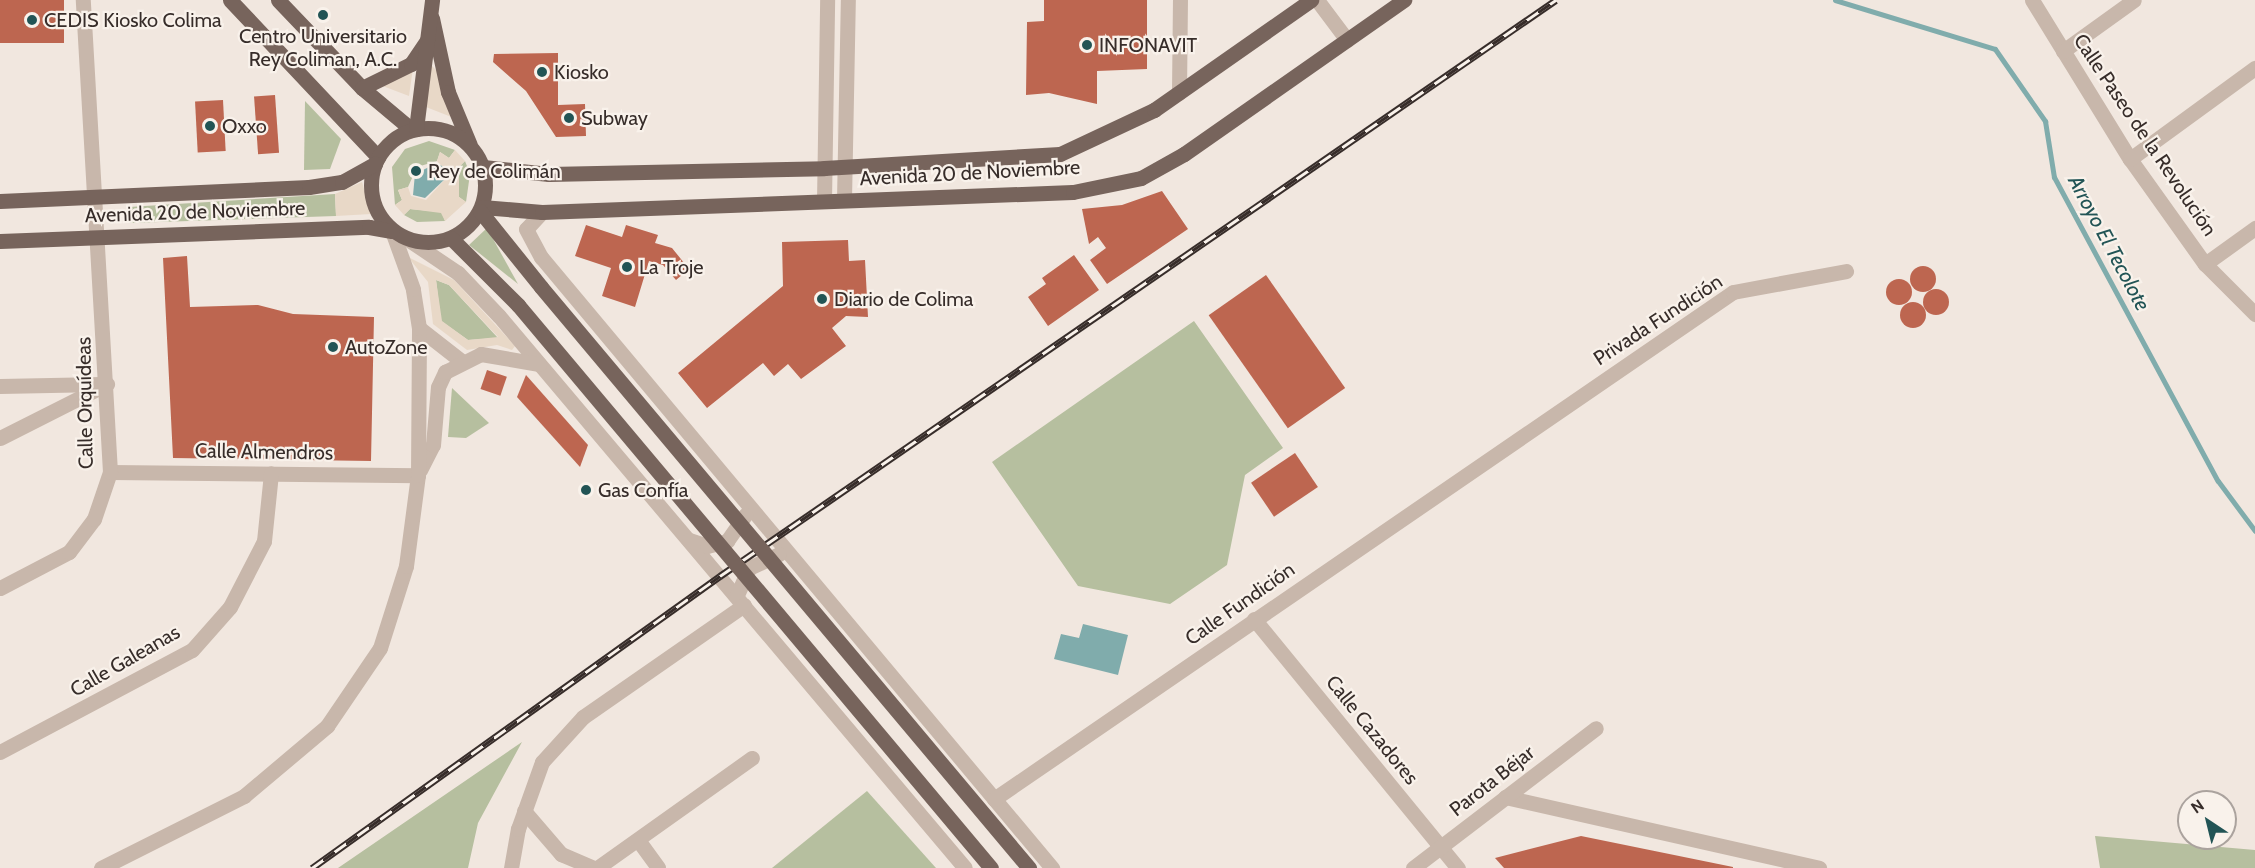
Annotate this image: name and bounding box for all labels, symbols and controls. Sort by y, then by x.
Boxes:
place label: CEDIS Kiosko Colima [44,8,222,32]
marker: Centro Universitario Rey Coliman, A.C. [316,8,330,22]
marker: CEDIS Kiosko Colima [25,13,39,27]
place label: Centro Universitario Rey Coliman, A.C. [239,24,407,71]
street label: Calle Paseo de la Revolución [2068,29,2222,241]
place label: INFONAVIT [1099,33,1197,57]
marker: INFONAVIT [1080,38,1094,52]
place label: Kiosko [554,60,609,84]
marker: Kiosko [535,65,549,79]
place label: Subway [581,106,648,130]
marker: Subway [562,111,576,125]
place label: Oxxo [222,114,267,138]
marker: Oxxo [203,119,217,133]
street label: Avenida 20 de Noviembre [859,155,1081,191]
place label: Rey de Colimán [428,159,561,183]
marker: Rey de Colimán [409,164,423,178]
water label: Arroyo El Tecolote [2063,171,2155,315]
street label: Avenida 20 de Noviembre [84,196,306,228]
place label: La Troje [639,255,704,279]
marker: La Troje [620,260,634,274]
street label: Privada Fundición [1589,269,1727,371]
place label: Diario de Colima [834,287,973,311]
marker: Diario de Colima [815,292,829,306]
place label: AutoZone [345,335,427,359]
street label: Calle Orquídeas [72,337,98,469]
marker: AutoZone [326,340,340,354]
street label: Calle Almendros [195,439,333,465]
place label: Gas Confía [598,478,688,502]
marker: Gas Confía [579,483,593,497]
street label: Calle Fundición [1181,557,1299,651]
street label: Calle Galeanas [66,620,184,702]
street label: Calle Cazadores [1321,671,1423,789]
street label: Parota Béjar [1445,740,1539,822]
north arrow [2177,790,2237,850]
text: N [2187,795,2208,818]

